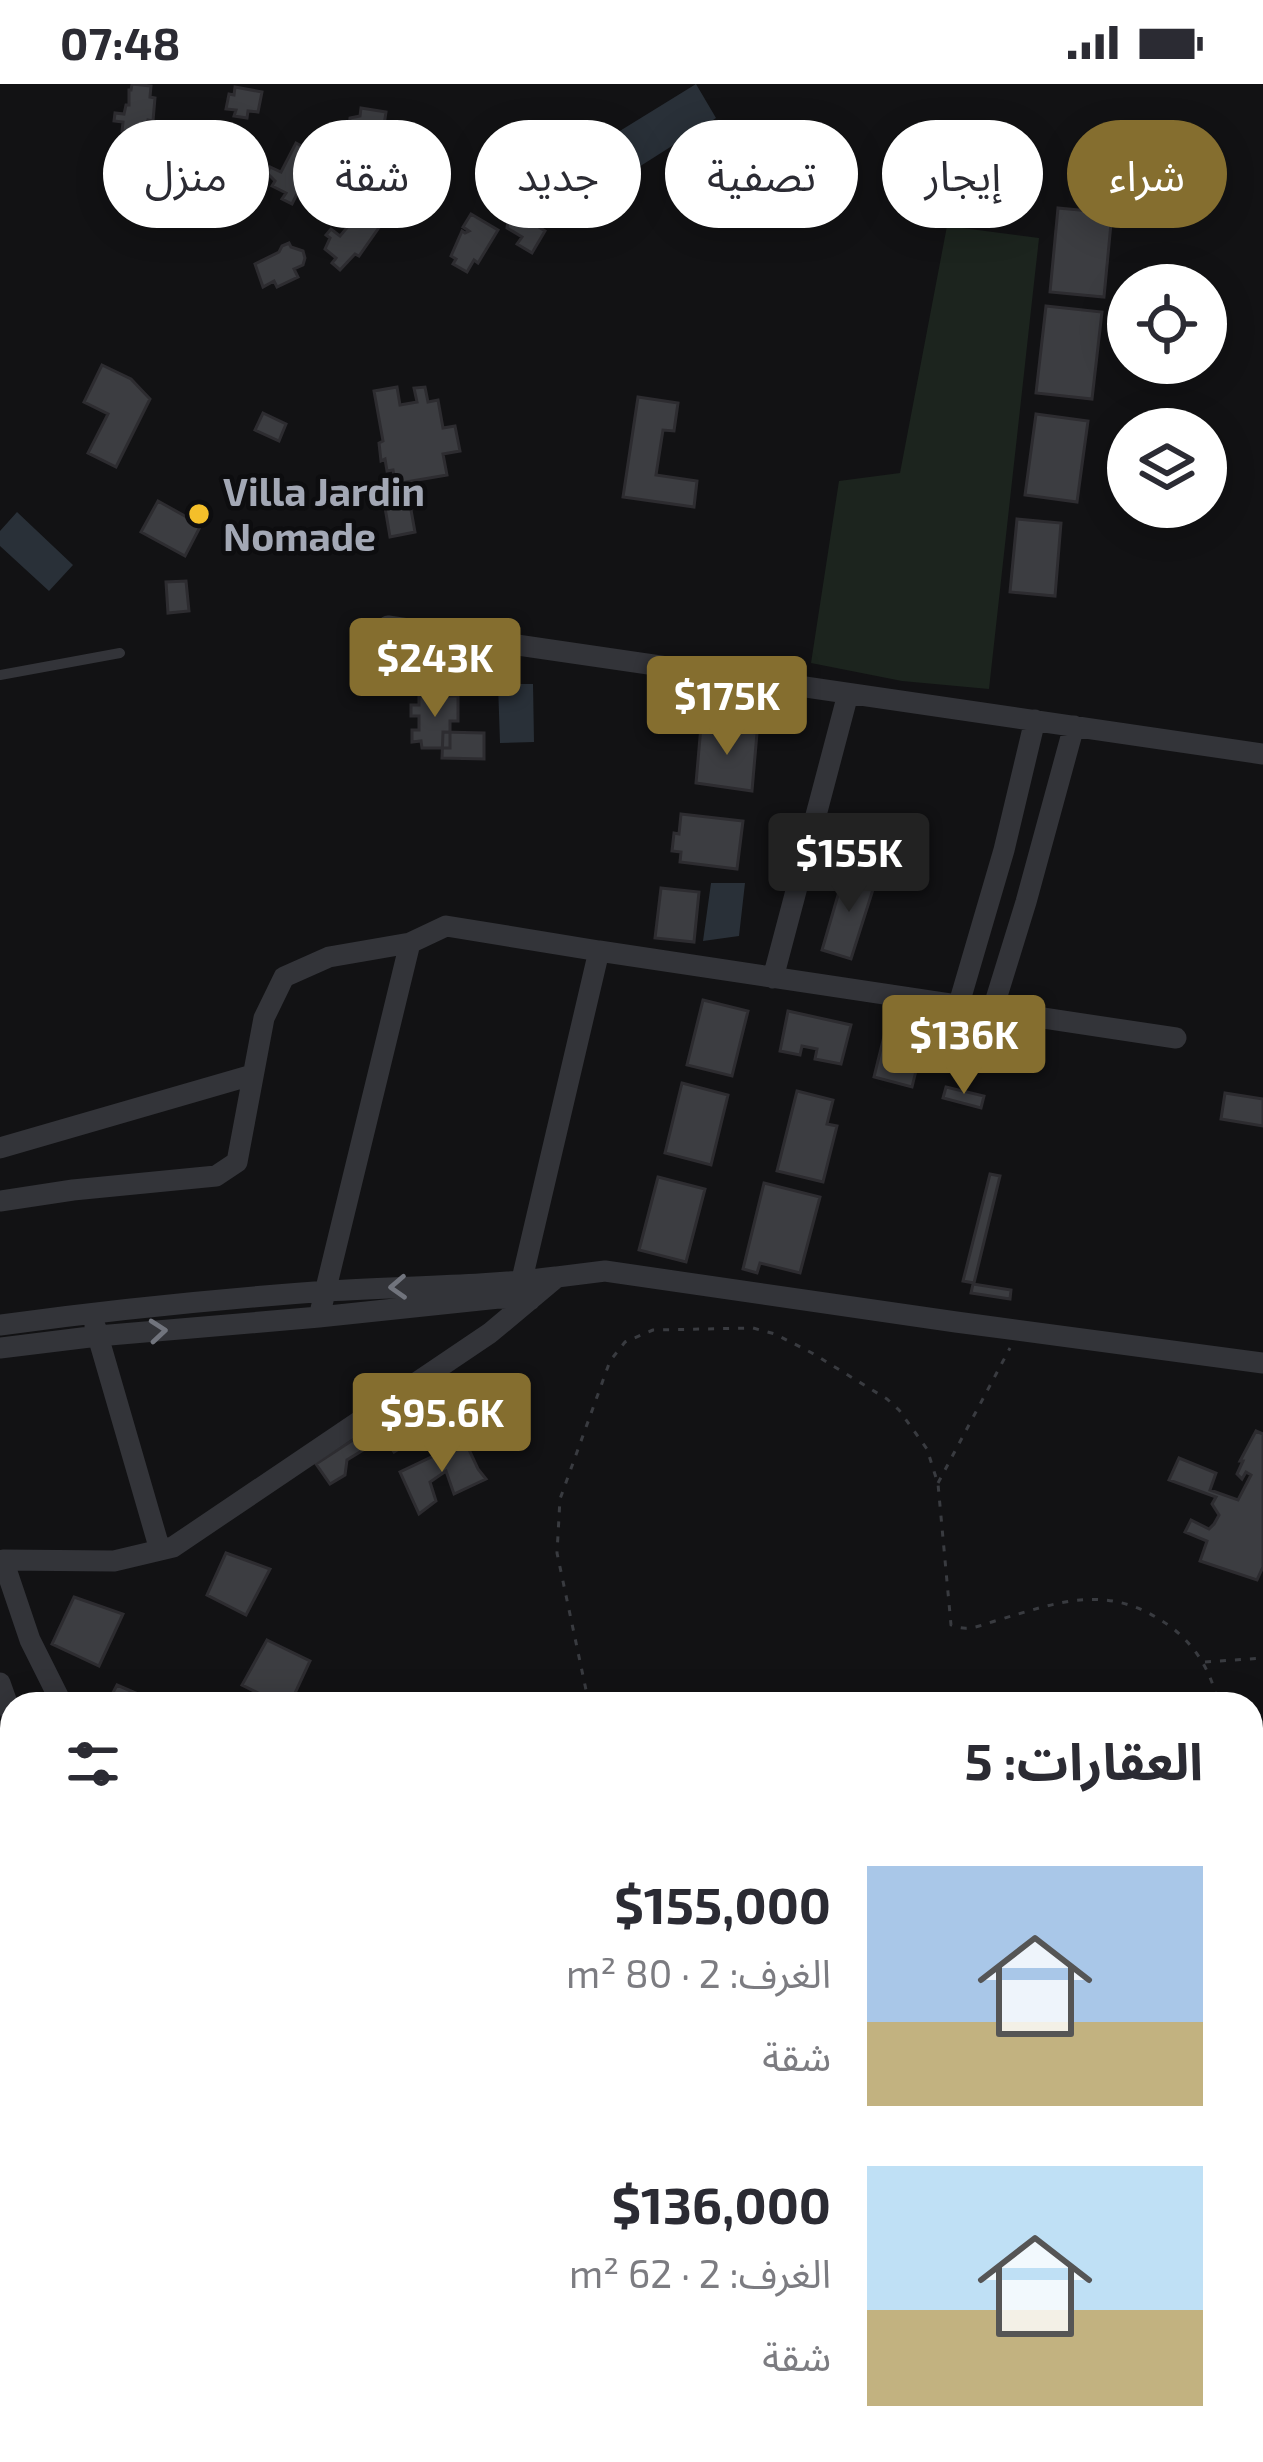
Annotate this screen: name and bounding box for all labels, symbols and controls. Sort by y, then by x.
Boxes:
text: 07:48 [60,15,180,69]
chip: منزل [103,120,269,228]
chip: شقة [293,120,451,228]
chip: جديد [475,120,641,228]
chip: تصفية [665,120,858,228]
chip: إيجار [882,120,1043,228]
chip: شراء [1067,120,1227,228]
map controls [1107,264,1227,528]
button: locate [1107,264,1227,384]
button: layers [1107,408,1227,528]
place label: Villa Jardin Nomade [223,467,425,559]
marker: Villa Jardin Nomade [186,501,212,527]
pin: $243K [351,618,519,720]
text: $243K [377,633,493,680]
pin: $175K [643,656,811,758]
text: $175K [674,671,780,718]
pin: $155K [765,813,933,915]
text: $155K [795,828,903,875]
pin: $136K [880,995,1048,1097]
text: $136K [909,1010,1019,1057]
one-way arrow [388,1274,407,1300]
one-way arrow [149,1318,168,1344]
pin: $95.6K [344,1373,540,1475]
text: $95.6K [380,1388,504,1435]
text: العقارات: 5 [965,1729,1203,1790]
icon: filters [60,1731,126,1797]
text: $155,000 [614,1873,831,1934]
icon: home [963,1914,1107,2058]
text: الغرف: 2 · 80 m² [566,1949,831,1996]
text: شقة [762,2032,831,2079]
text: $136,000 [611,2173,831,2234]
icon: home [963,2214,1107,2358]
text: الغرف: 2 · 62 m² [569,2249,831,2296]
text: شقة [762,2332,831,2379]

